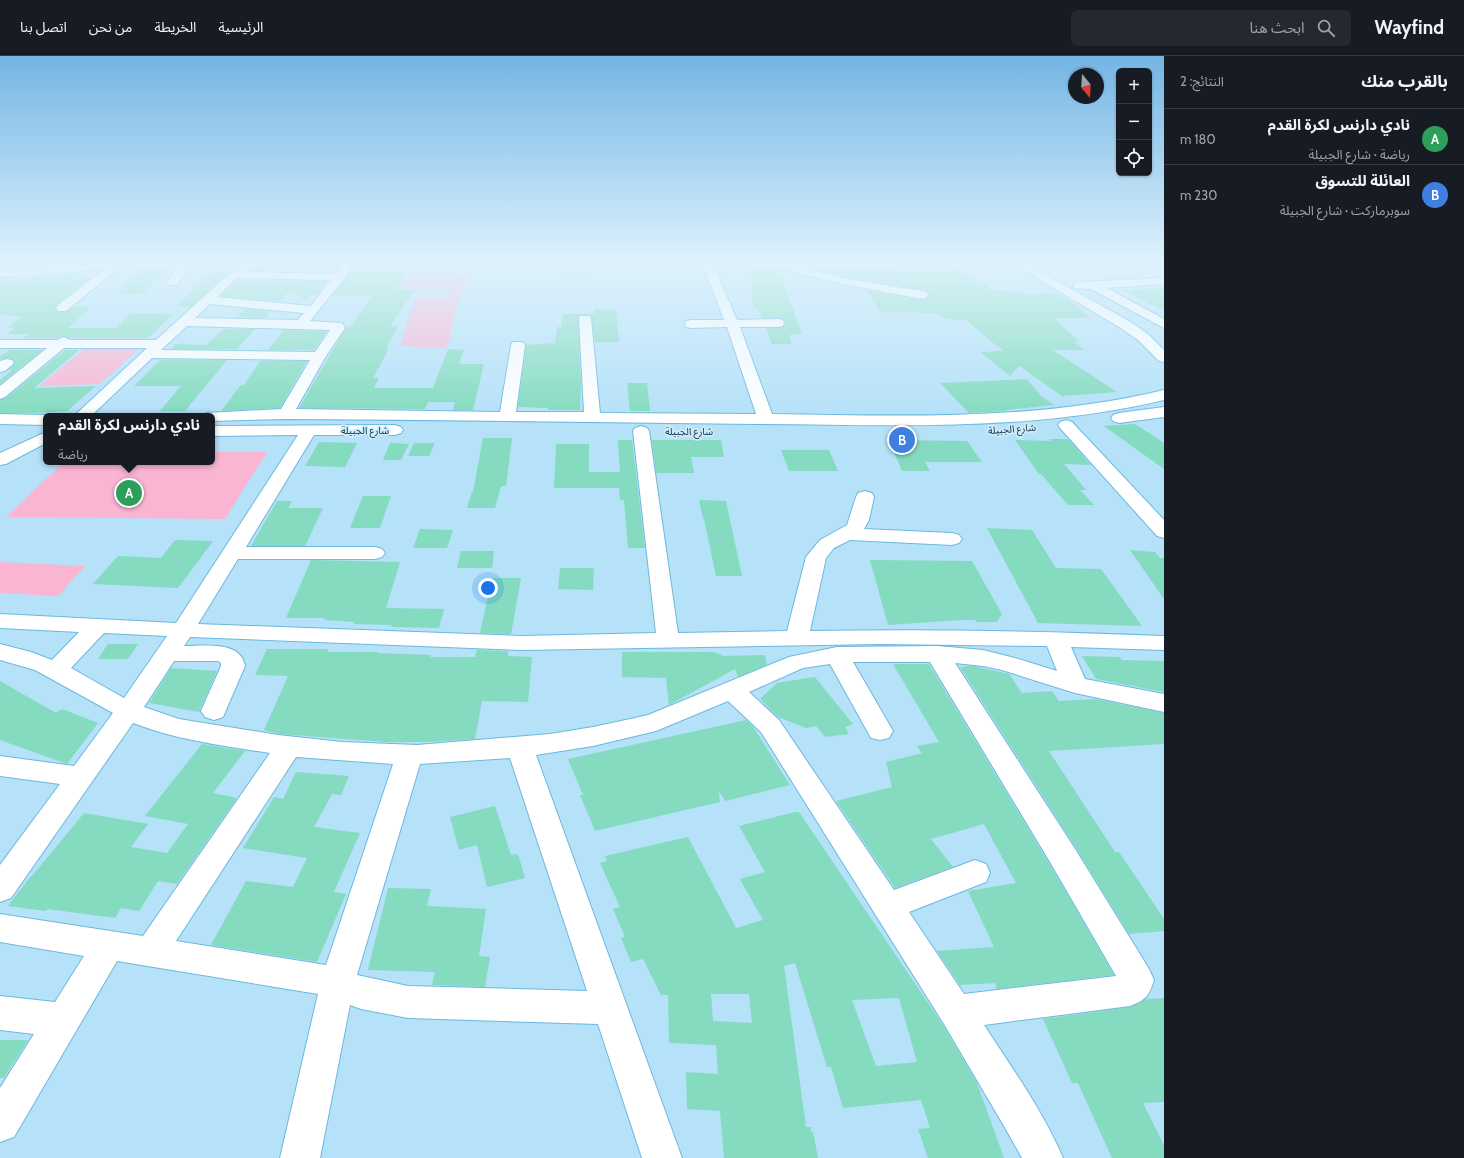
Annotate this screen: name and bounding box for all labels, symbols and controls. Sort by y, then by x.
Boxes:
search box [1071,10,1351,46]
text: Wayfind [1375,16,1444,39]
icon: search [1315,17,1337,39]
text: اتصل بنا [20,18,67,36]
text: من نحن [89,18,132,36]
text: الخريطة [154,18,196,36]
text: الرئيسية [218,18,263,36]
text: ابحث هنا [1249,19,1305,37]
north arrow [1068,68,1104,104]
map controls [1116,68,1152,176]
button: + [1116,68,1152,104]
text: بالقرب منك [1361,71,1448,91]
text: النتائج: 2 [1180,73,1224,89]
button: − [1116,104,1152,140]
text: نادي دارنس لكرة القدم [1268,116,1410,134]
text: 180 m [1180,131,1216,147]
text: A [1431,131,1439,147]
button: locate [1116,140,1152,176]
text: رياضة · شارع الجبيلة [1308,146,1410,162]
text: العائلة للتسوق [1315,172,1410,190]
text: 230 m [1180,187,1217,203]
text: B [1431,187,1439,203]
text: سوبرماركت · شارع الجبيلة [1280,202,1410,218]
popup [43,413,215,465]
text: نادي دارنس لكرة القدم [58,416,200,434]
street label: شارع الجبيلة [988,421,1037,438]
street label: شارع الجبيلة [341,424,389,438]
street label: شارع الجبيلة [665,425,713,439]
pin: B [889,425,915,455]
text: رياضة [58,446,88,462]
pin: A [116,478,142,508]
your location [478,578,498,598]

